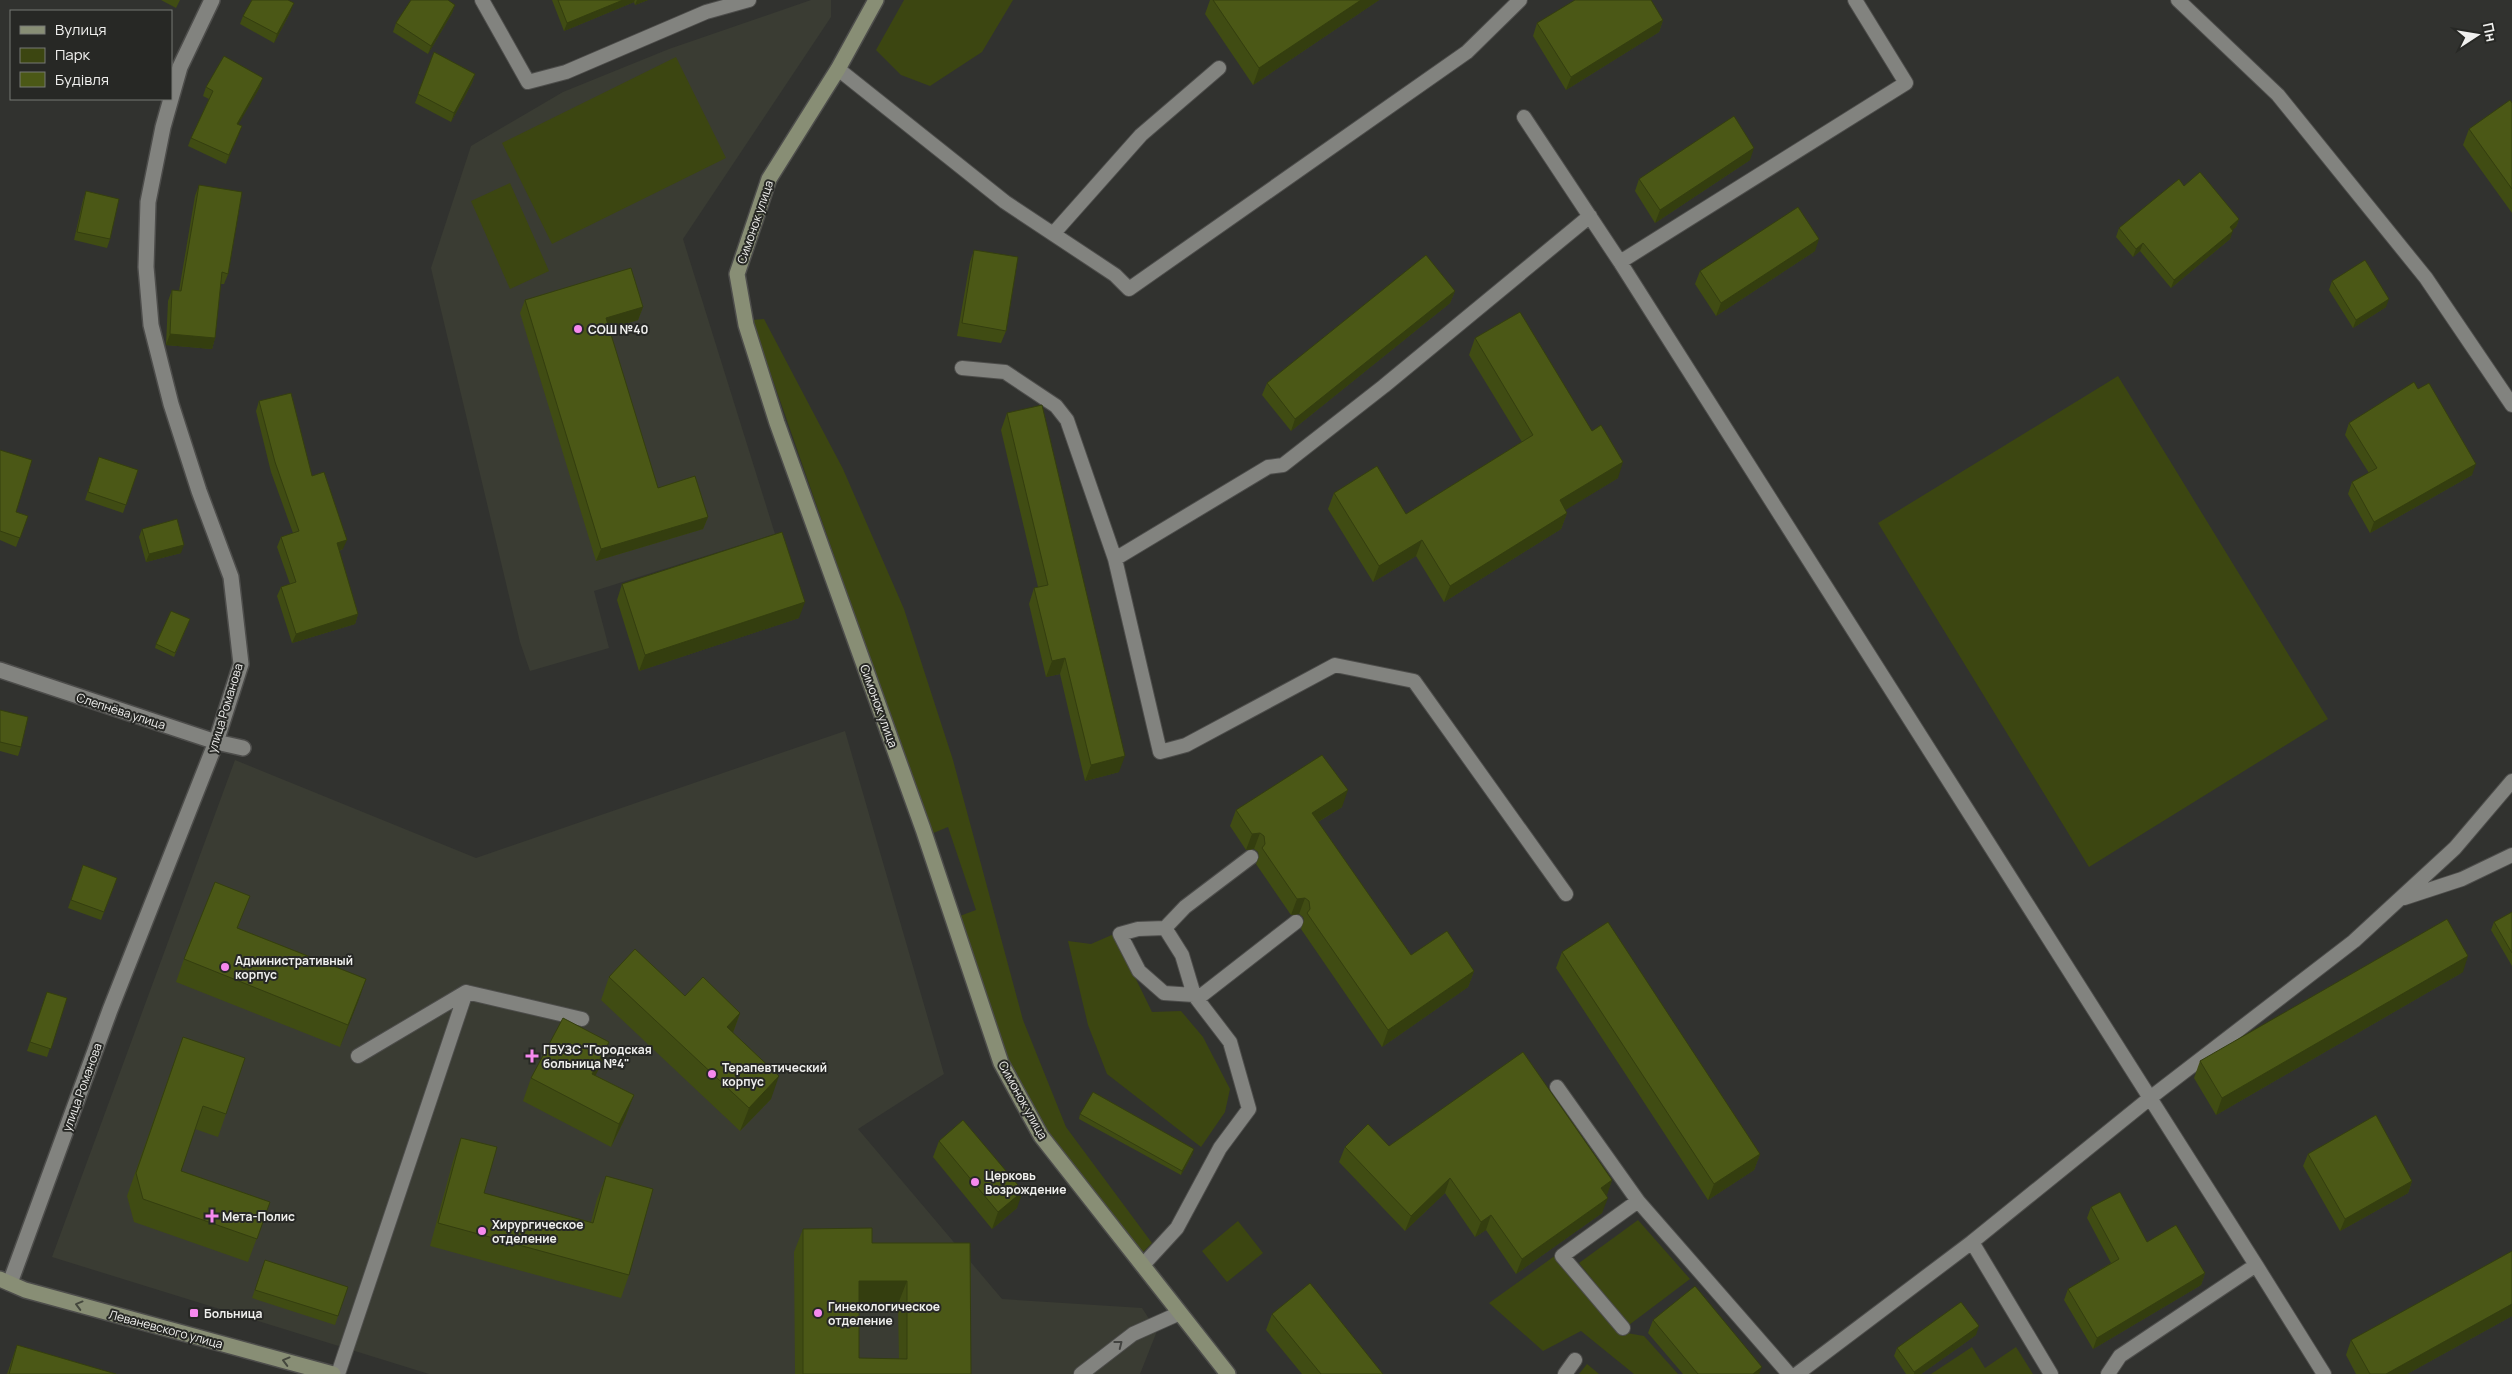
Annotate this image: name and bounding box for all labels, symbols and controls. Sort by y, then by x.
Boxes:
legend [10,10,172,100]
north arrow [2452,10,2502,60]
text: Вулиця [55,19,107,40]
text: Пн [2479,21,2501,43]
text: Парк [55,44,91,65]
text: Будівля [55,69,109,90]
street label: Симонок улица [733,178,777,266]
place label: СОШ №40 [588,321,648,338]
marker: СОШ №40 [572,323,584,335]
street label: улица Романова [203,661,247,755]
street label: Симонок улица [856,662,902,750]
street label: Слепнёва улица [74,689,168,733]
place label: Административный корпус [235,952,353,983]
marker: Административный корпус [219,961,231,973]
street label: улица Романова [58,1040,106,1134]
place label: ГБУЗС "Городская больница №4" [543,1041,652,1072]
marker: ГБУЗС "Городская больница №4" [525,1049,539,1063]
street label: Симонок улица [994,1058,1052,1142]
place label: Терапевтический корпус [722,1059,827,1090]
marker: Терапевтический корпус [706,1068,718,1080]
place label: Церковь Возрождение [985,1167,1066,1198]
marker: Церковь Возрождение [969,1176,981,1188]
place label: Мета-Полис [222,1208,295,1225]
marker: Мета-Полис [206,1210,218,1222]
place label: Хирургическое отделение [492,1216,584,1247]
marker: Хирургическое отделение [476,1225,488,1237]
place label: Гинекологическое отделение [828,1298,940,1329]
one-way arrow [75,1300,83,1310]
place label: Больница [204,1305,263,1322]
street label: Леваневского улица [107,1306,225,1352]
marker: Больница [188,1307,200,1319]
marker: Гинекологическое отделение [812,1307,824,1319]
one-way arrow [1113,1342,1122,1350]
one-way arrow [282,1356,291,1367]

